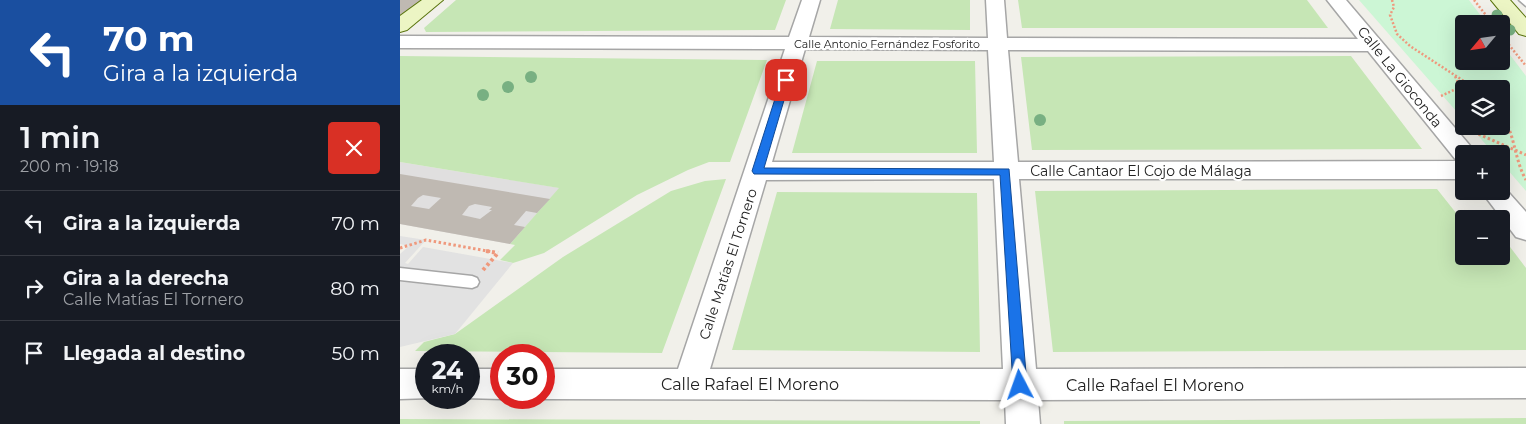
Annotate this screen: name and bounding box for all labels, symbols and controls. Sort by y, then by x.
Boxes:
north arrow [1455,15,1510,70]
map controls [1455,15,1510,265]
text: 70 m [103,17,194,60]
icon: left [20,20,85,85]
street label: Calle La Gioconda [1354,23,1446,131]
street label: Calle Antonio Fernández Fosforito [794,37,980,51]
pin [765,59,807,101]
text: Gira a la izquierda [103,60,298,87]
icon: arrive [772,66,800,94]
button: layers [1455,80,1510,135]
text: 1 min [20,119,101,156]
button: close [328,122,380,174]
button: + [1455,145,1510,200]
text: 200 m · 19:18 [20,157,119,176]
street label: Calle Cantaor El Cojo de Málaga [1030,162,1252,180]
street label: Calle Matías El Tornero [695,186,761,342]
icon: left [20,209,48,237]
button: − [1455,210,1510,265]
text: Gira a la izquierda [63,212,241,235]
text: 70 m [331,212,380,235]
text: Gira a la derecha [63,267,229,290]
icon: right [20,274,48,302]
text: 80 m [330,277,380,300]
text: Calle Matías El Tornero [63,290,244,309]
icon: arrive [20,339,48,367]
text: Llegada al destino [63,342,245,365]
text: 50 m [332,342,380,365]
speed limit sign: 30 [490,344,555,409]
text: 24 [432,355,463,385]
position arrow [993,358,1045,410]
street label: Calle Rafael El Moreno [661,375,839,394]
street label: Calle Rafael El Moreno [1066,376,1244,395]
text: km/h [431,381,464,396]

